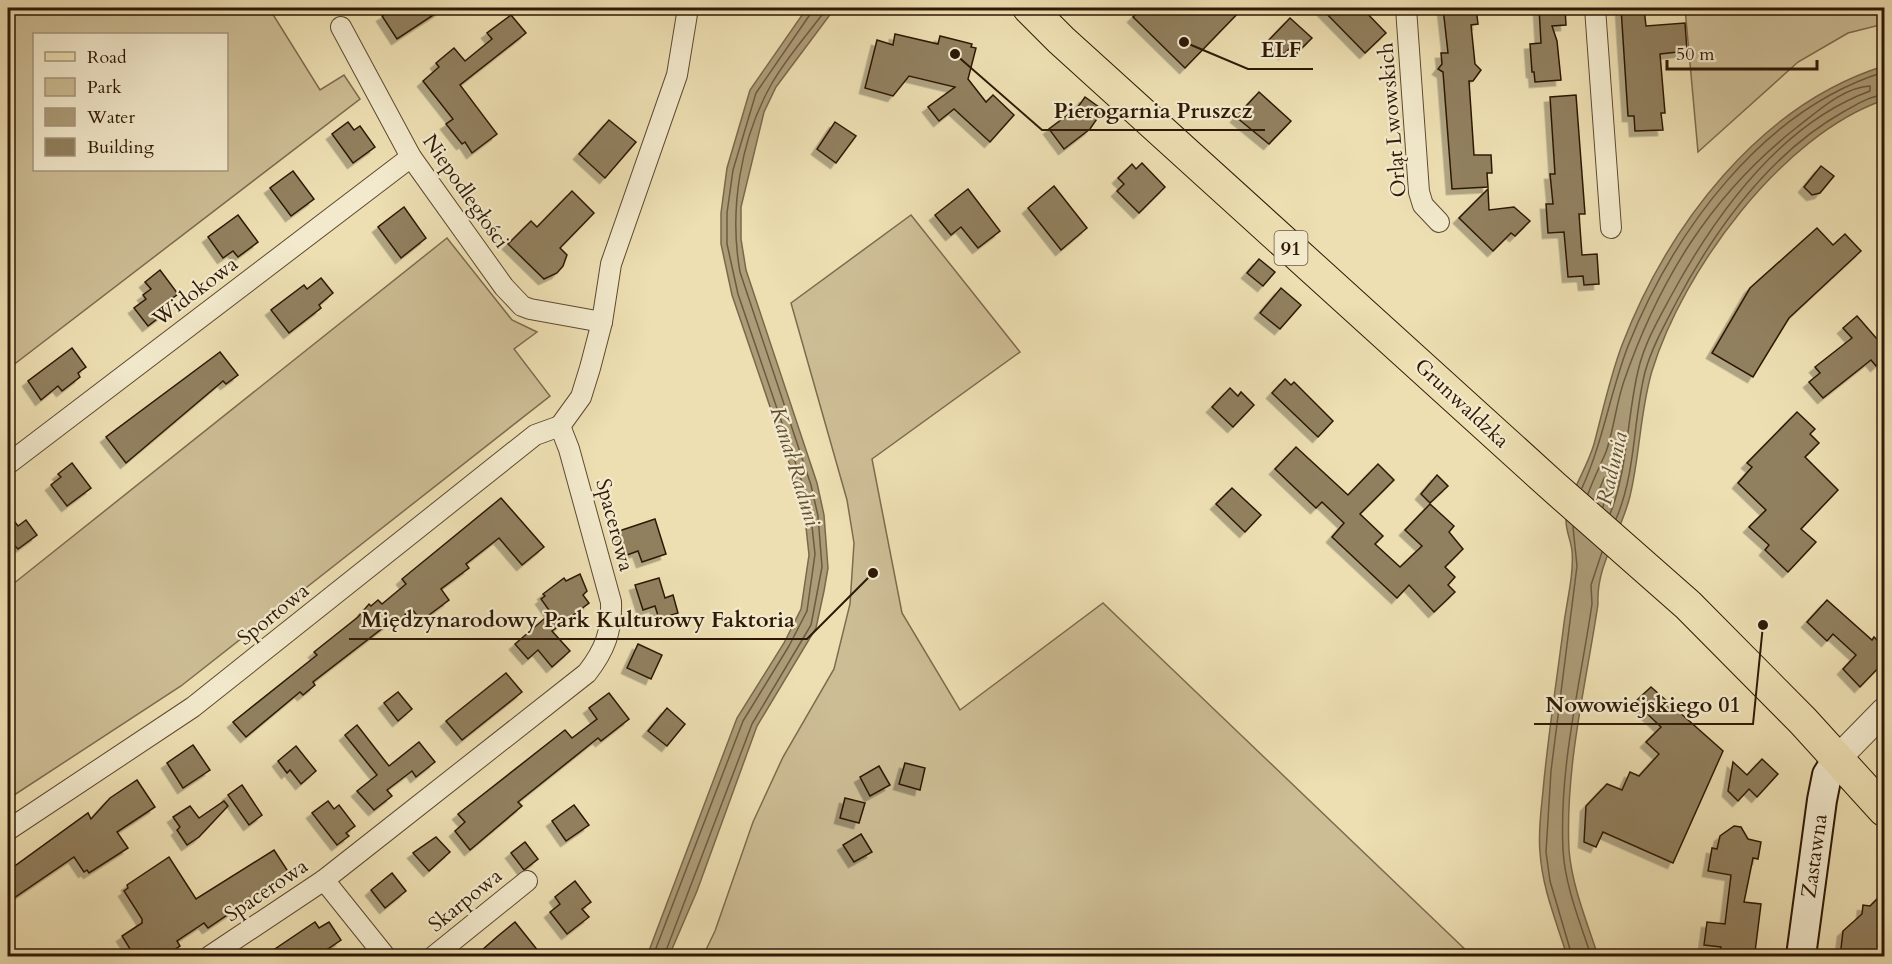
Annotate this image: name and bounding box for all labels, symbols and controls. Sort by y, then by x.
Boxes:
callout: ELF [1248,29,1313,69]
legend [33,33,228,171]
scale bar [1667,33,1817,71]
text: ELF [1260,35,1302,65]
street label: Orląt Lwowskich [1371,41,1414,199]
text: 50 m [1676,42,1715,67]
text: Road [87,45,127,70]
text: Park [87,75,122,100]
callout: Pierogarnia Pruszcz [1042,90,1265,130]
text: Pierogarnia Pruszcz [1054,96,1253,126]
text: Water [86,105,136,130]
street label: Niepodległości [415,128,516,254]
text: Building [87,135,155,160]
road number: 91 [1274,231,1308,265]
street label: Widokowa [146,250,244,334]
street label: Grunwaldzka [1408,352,1515,455]
water label: Kanał Raduni [763,403,828,531]
water label: Radunia [1589,428,1635,508]
street label: Spacerowa [588,476,641,575]
street label: Sportowa [231,576,315,652]
callout: Międzynarodowy Park Kulturowy Faktoria [349,599,807,639]
text: Międzynarodowy Park Kulturowy Faktoria [361,605,795,635]
callout: Nowowiejskiego 01 [1534,684,1753,724]
text: Nowowiejskiego 01 [1545,690,1741,720]
street label: Zastawna [1794,812,1835,900]
street label: Spacerowa [219,852,314,929]
street label: Skarpowa [422,862,508,939]

